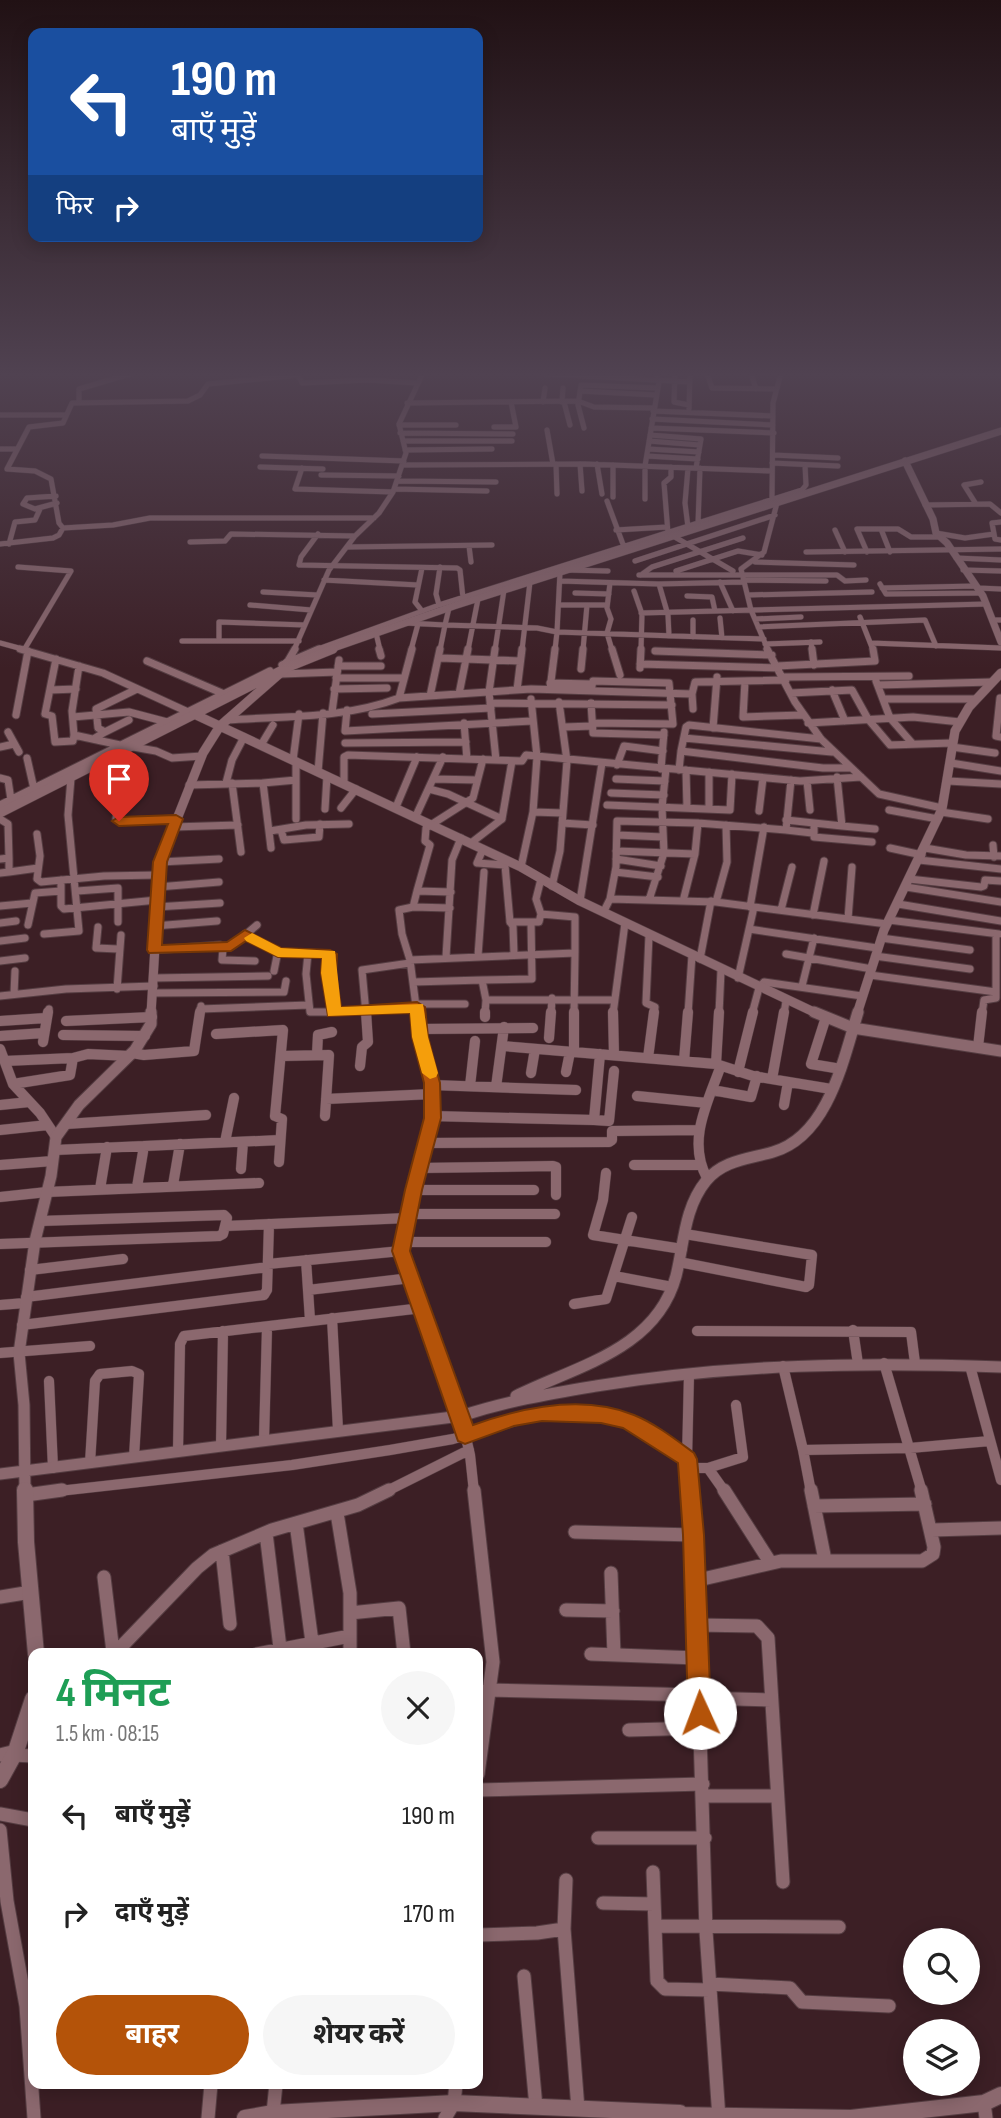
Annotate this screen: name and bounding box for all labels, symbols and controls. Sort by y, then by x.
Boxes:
text: 190 m [171,51,277,110]
icon: left [56,56,147,147]
text: बाएँ मुड़ें [171,111,257,150]
icon: right [107,189,145,227]
text: फिर [56,191,93,222]
pin [89,749,149,821]
icon: arrive [100,760,138,798]
text: 4 मिनट [56,1668,170,1719]
button: close [381,1671,455,1745]
position arrow [663,1676,737,1750]
text: 1.5 km · 08:15 [56,1720,159,1748]
icon: left [56,1797,94,1835]
text: बाएँ मुड़ें [115,1799,190,1830]
text: 190 m [402,1801,455,1832]
icon: right [56,1895,94,1933]
text: दाएँ मुड़ें [115,1897,189,1928]
text: 170 m [403,1899,455,1930]
map controls [903,1928,980,2096]
button: search [903,1928,980,2005]
button: बाहर [56,1995,249,2075]
button: शेयर करें [263,1995,455,2075]
button: layers [903,2019,980,2096]

